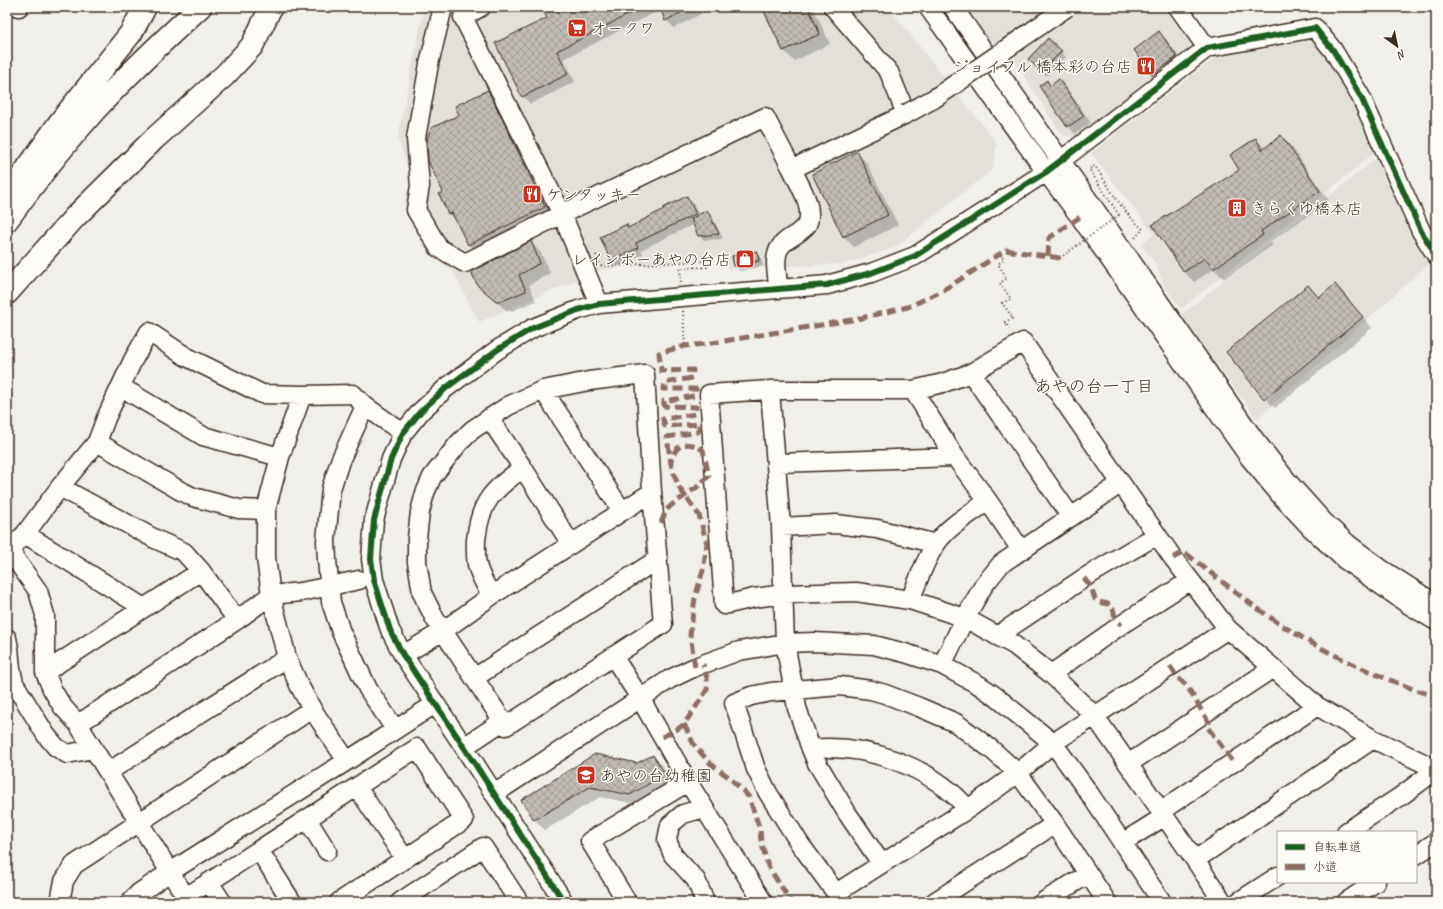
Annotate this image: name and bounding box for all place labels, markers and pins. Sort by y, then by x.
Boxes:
supermarket icon: オークワ [566,17,588,39]
place label: オークワ [591,19,655,39]
restaurant icon: ジョイフル 橋本彩の台店 [1135,55,1157,77]
place label: ジョイフル 橋本彩の台店 [953,57,1132,77]
restaurant icon: ケンタッキー [521,183,543,205]
place label: ケンタッキー [546,185,641,205]
building icon: きらくゆ橋本店 [1226,197,1248,219]
place label: きらくゆ橋本店 [1251,199,1362,219]
shop icon: レインボーあやの台店 [734,248,756,270]
place label: レインボーあやの台店 [572,250,731,270]
school or university icon: あやの台幼稚園 [575,764,597,786]
place label: あやの台幼稚園 [600,766,712,786]

